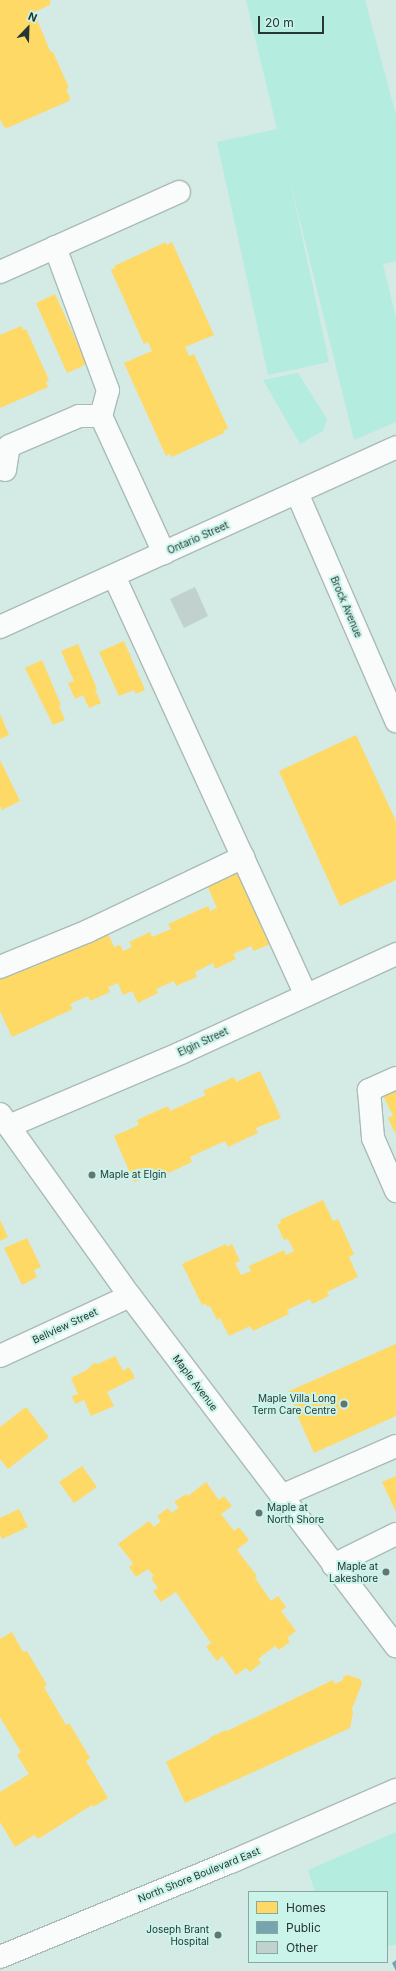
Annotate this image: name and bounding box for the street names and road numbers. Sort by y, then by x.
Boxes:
street label: Ontario Street [165,519,231,557]
street label: Brock Avenue [328,575,364,639]
street label: Elgin Street [176,1025,230,1059]
street label: Bellview Street [31,1306,99,1346]
street label: Maple Avenue [170,1353,220,1413]
street label: North Shore Boulevard East [136,1845,262,1905]

